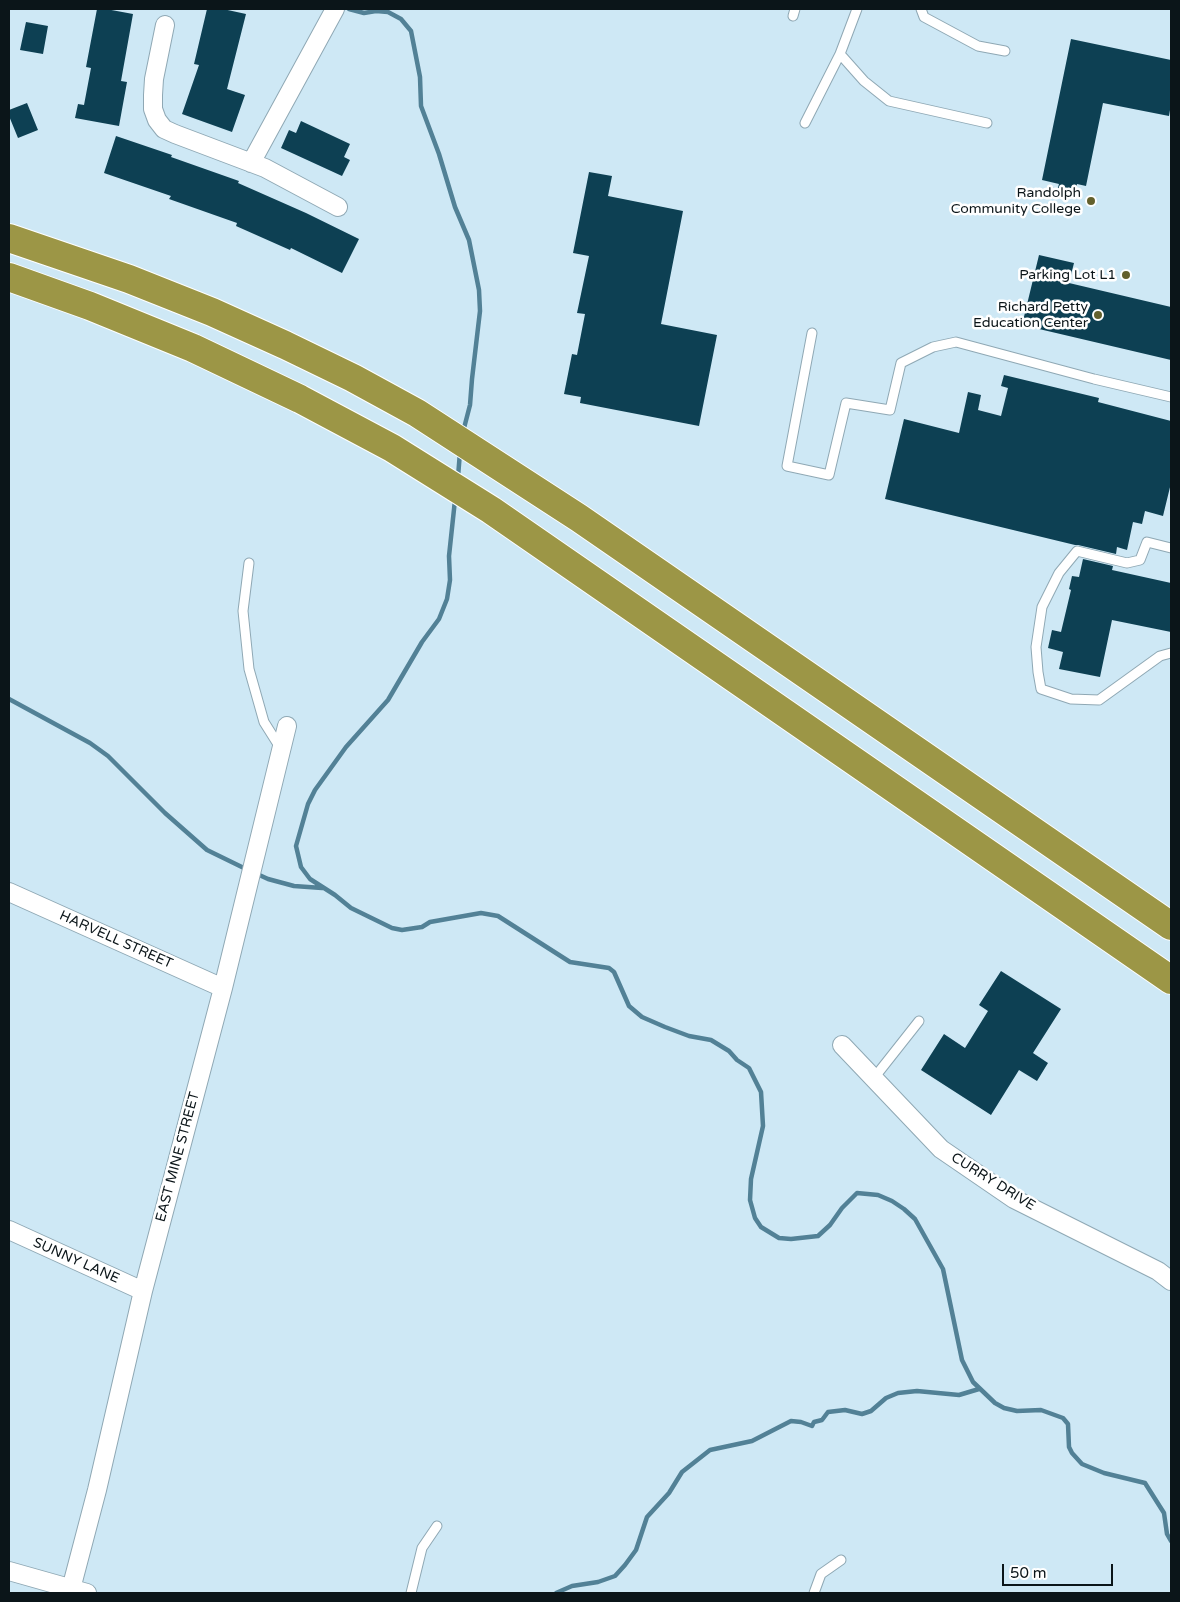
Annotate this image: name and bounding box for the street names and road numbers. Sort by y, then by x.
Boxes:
street label: HARVELL STREET [57,907,175,973]
street label: EAST MINE STREET [153,1090,203,1224]
street label: CURRY DRIVE [948,1149,1038,1215]
street label: SUNNY LANE [30,1234,122,1288]

